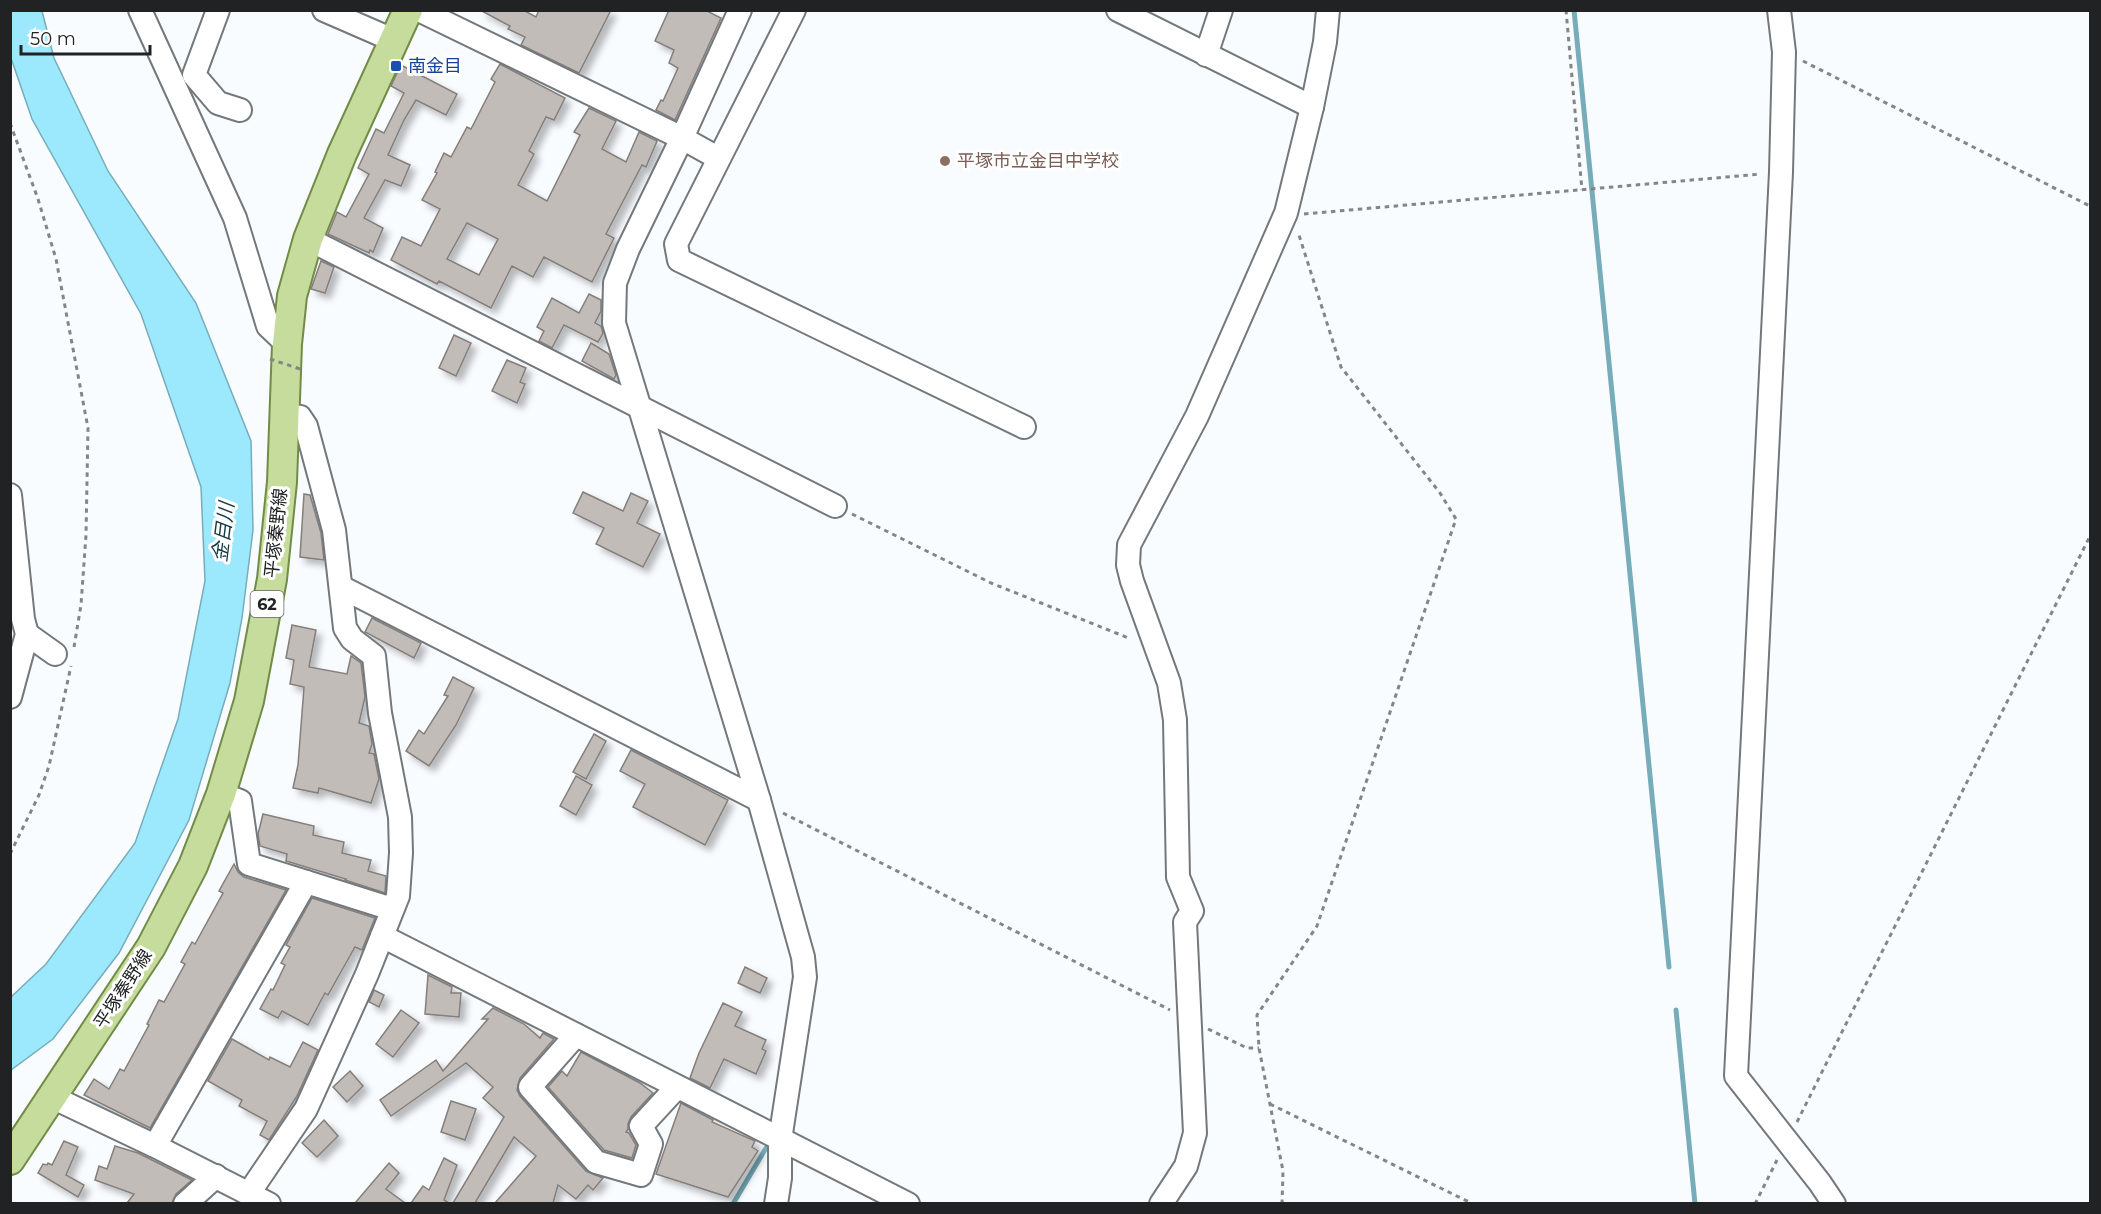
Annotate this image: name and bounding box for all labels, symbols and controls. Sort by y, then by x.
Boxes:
scale bar [21,18,150,56]
text: 50 m [30,28,76,50]
place label: 南金目 [408,55,462,77]
marker: 南金目 [389,59,403,73]
place label: 平塚市立金目中学校 [957,150,1119,172]
marker: 平塚市立金目中学校 [938,154,952,168]
street label: 平塚秦野線 [260,487,292,579]
water label: 金目川 [207,499,239,563]
road number: 62 [250,591,284,617]
street label: 平塚秦野線 [89,945,157,1033]

